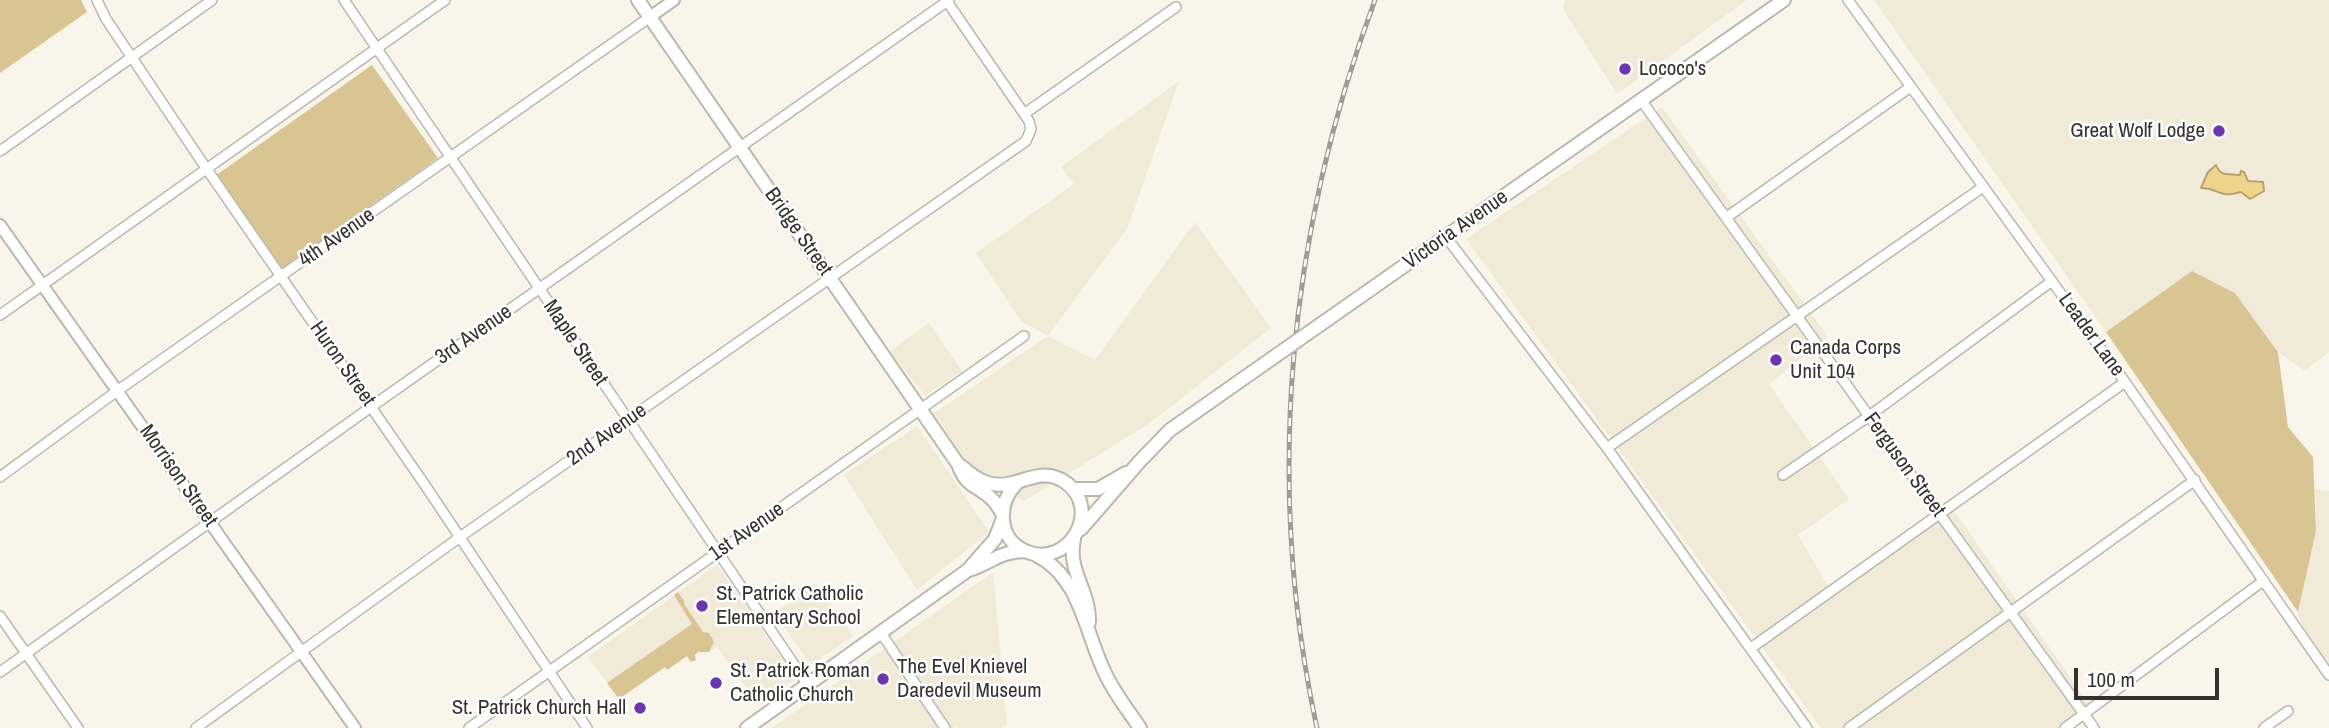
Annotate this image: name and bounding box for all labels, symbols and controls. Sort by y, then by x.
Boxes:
place label: Lococo's [1639,56,1706,82]
marker: Lococo's [1617,61,1633,77]
place label: Great Wolf Lodge [2070,118,2205,144]
marker: Great Wolf Lodge [2211,123,2227,139]
street label: Bridge Street [759,183,837,281]
street label: Victoria Avenue [1399,185,1513,275]
street label: 4th Avenue [294,203,380,273]
street label: Leader Lane [2052,288,2130,382]
street label: Maple Street [537,295,613,391]
street label: 3rd Avenue [431,300,517,370]
street label: Huron Street [304,317,380,411]
place label: Canada Corps Unit 104 [1790,335,1901,385]
marker: Canada Corps Unit 104 [1768,352,1784,368]
street label: 2nd Avenue [562,398,652,472]
street label: Ferguson Street [1858,408,1950,522]
street label: Morrison Street [134,420,222,532]
street label: 1st Avenue [705,497,789,567]
place label: St. Patrick Catholic Elementary School [716,581,863,631]
marker: St. Patrick Catholic Elementary School [694,598,710,614]
place label: The Evel Knievel Daredevil Museum [897,654,1042,704]
scale bar [2077,654,2222,698]
place label: St. Patrick Roman Catholic Church [730,658,870,708]
text: 100 m [2087,665,2135,694]
marker: The Evel Knievel Daredevil Museum [875,671,891,687]
marker: St. Patrick Roman Catholic Church [708,675,724,691]
place label: St. Patrick Church Hall [452,695,626,721]
marker: St. Patrick Church Hall [632,700,648,716]

